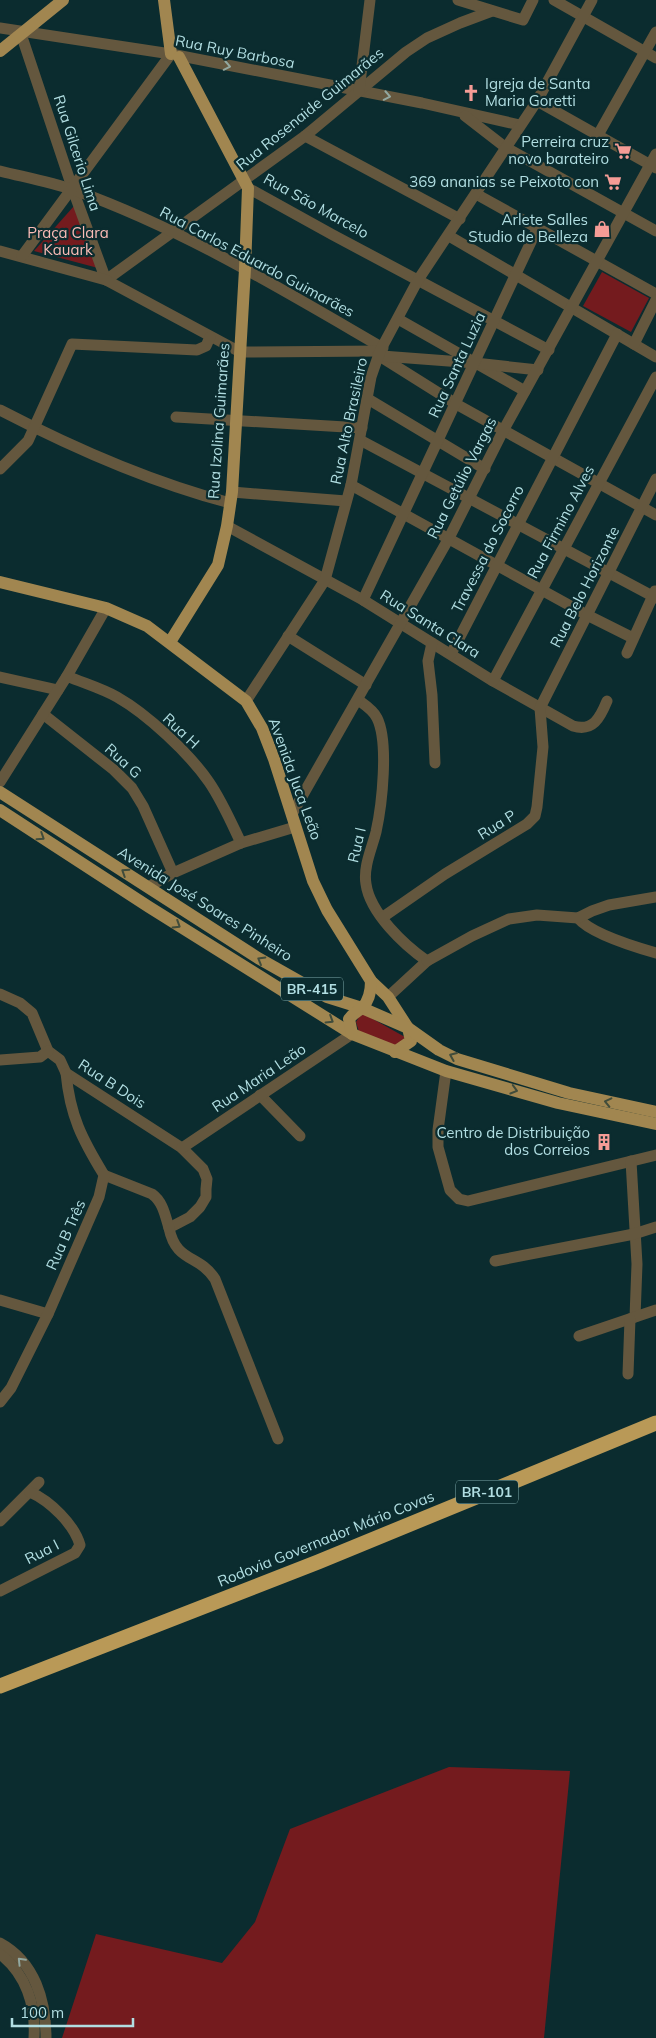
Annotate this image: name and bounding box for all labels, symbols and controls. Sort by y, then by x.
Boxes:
street label: Rua Ruy Barbosa [174,31,297,72]
street label: Rua Rosenaide Guimarães [232,43,387,174]
one-way arrow [223,61,231,71]
place label: Igreja de Santa Maria Goretti [485,74,590,110]
church icon: Igreja de Santa Maria Goretti [461,83,481,103]
one-way arrow [382,91,391,101]
street label: Rua Gilcerio Lima [50,92,105,213]
place label: Perreira cruz novo barateiro [508,132,609,168]
supermarket icon: Perreira cruz novo barateiro [613,141,633,161]
street label: Rua São Marcelo [260,169,372,242]
place label: 369 ananias se Peixoto con [409,172,599,191]
supermarket icon: 369 ananias se Peixoto con [603,172,623,192]
street label: Rua Carlos Eduardo Guimarães [157,202,358,321]
place label: Arlete Salles Studio de Belleza [468,210,588,246]
shop icon: Arlete Salles Studio de Belleza [592,219,612,239]
park label: Praça Clara Kauark [27,223,109,259]
street label: Rua Santa Luzia [424,309,489,421]
street label: Rua Izolina Guimarães [204,342,233,500]
street label: Rua Alto Brasileiro [326,356,371,486]
street label: Rua Getúlio Vargas [423,414,500,542]
street label: Rua Firmino Alves [523,462,598,582]
street label: Travessa do Socorro [447,482,528,616]
street label: Rua Belo Horizonte [546,523,623,651]
street label: Rua Santa Clara [377,585,484,662]
street label: Rua H [159,709,204,752]
street label: Avenida Juca Leão [265,715,326,843]
street label: Rua G [101,739,146,782]
street label: Rua P [474,805,520,844]
street label: Rua I [343,825,370,864]
one-way arrow [36,830,45,840]
street label: Avenida José Soares Pinheiro [114,842,296,965]
one-way arrow [121,869,130,879]
one-way arrow [172,918,181,928]
one-way arrow [258,957,267,967]
road number: BR-415 [281,978,343,1001]
one-way arrow [324,1014,333,1024]
street label: Rua Maria Leão [208,1039,309,1116]
one-way arrow [449,1052,457,1062]
street label: Rua B Dois [75,1055,150,1112]
one-way arrow [509,1085,517,1095]
one-way arrow [604,1097,613,1108]
place label: Centro de Distribuição dos Correios [437,1123,590,1159]
building icon: Centro de Distribuição dos Correios [594,1132,614,1152]
street label: Rua B Três [42,1197,89,1273]
road number: BR-101 [456,1480,518,1504]
street label: Rodovia Governador Mário Covas [215,1486,437,1591]
street label: Rua I [21,1535,62,1568]
one-way arrow [18,1958,27,1967]
scale bar [12,1996,134,2028]
text: 100 m [20,2003,64,2022]

